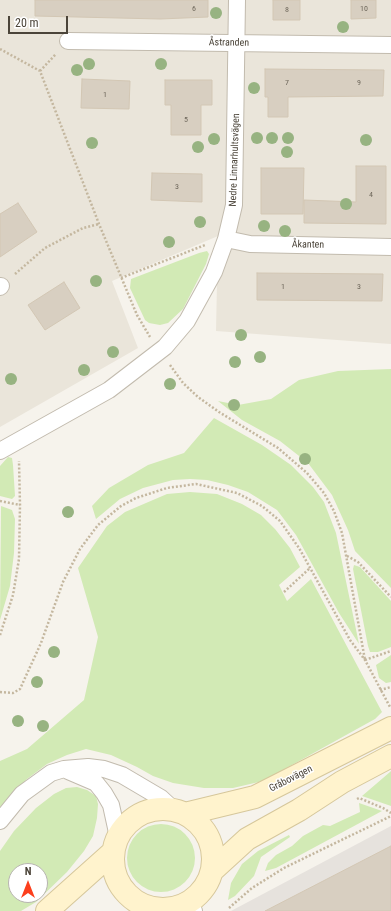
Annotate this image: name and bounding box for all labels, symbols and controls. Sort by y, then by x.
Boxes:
house number: 6 [192,4,196,14]
house number: 10 [360,4,368,14]
house number: 8 [285,5,289,15]
scale bar [10,8,70,34]
text: 20 m [15,16,39,30]
street label: Åstranden [209,37,249,49]
house number: 7 [285,78,289,88]
house number: 9 [357,78,361,88]
house number: 1 [103,90,107,100]
street label: Nedre Linnarhultsvägen [227,113,243,207]
house number: 5 [184,115,188,125]
house number: 3 [175,182,179,192]
house number: 4 [369,190,373,200]
street label: Åkanten [292,239,324,251]
house number: 1 [281,282,285,292]
house number: 3 [357,282,361,292]
street label: Gråbovägen [267,763,315,795]
north arrow [8,863,48,903]
text: N [25,865,31,878]

